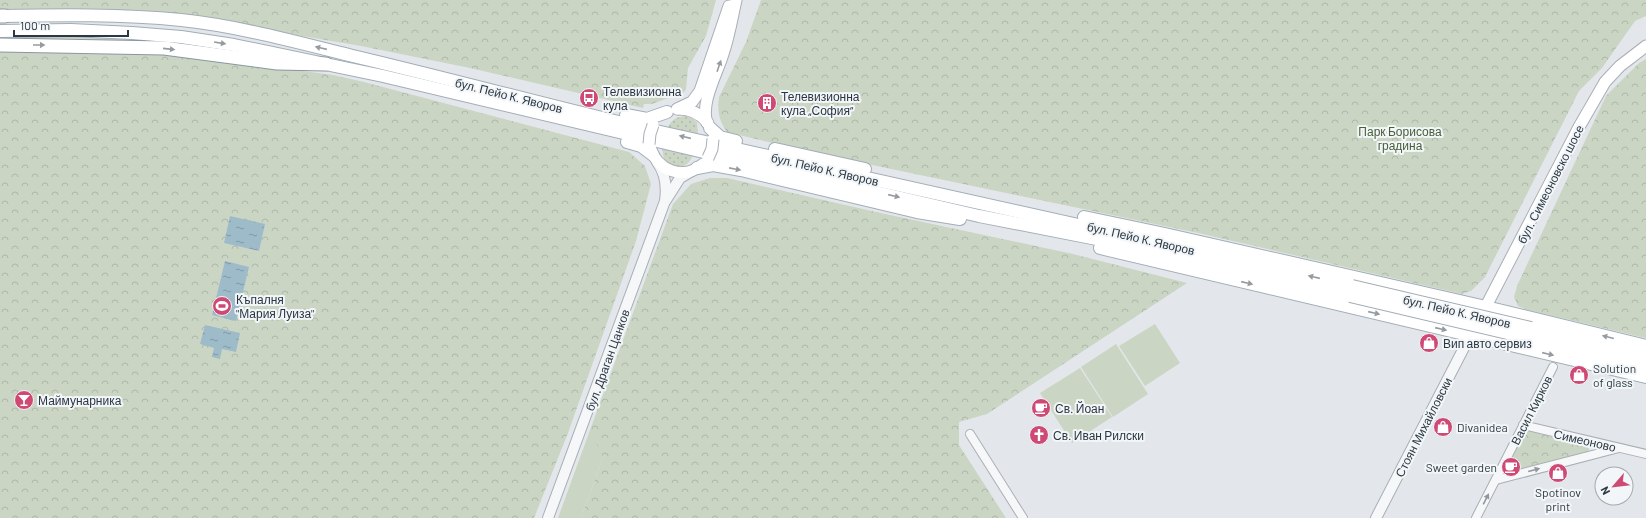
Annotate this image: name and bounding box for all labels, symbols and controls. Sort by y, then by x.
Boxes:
scale bar [14,12,128,38]
text: 100 m [20,18,50,32]
one-way arrow [214,40,226,46]
one-way arrow [33,42,46,48]
one-way arrow [315,44,327,50]
one-way arrow [163,45,175,52]
one-way arrow [717,60,723,72]
street label: бул. Пейо К. Яворов [454,75,564,116]
place label: Телевизионна кула [603,84,682,113]
bus stop icon: Телевизионна кула [578,87,600,109]
place label: Телевизионна кула „София“ [781,89,860,118]
building icon: Телевизионна кула „София“ [756,92,778,114]
street label: бул. Симеоновско шосе [1514,122,1587,246]
park label: Парк Борисова градина [1358,124,1442,153]
one-way arrow [679,134,691,140]
street label: бул. Пейо К. Яворов [770,150,880,189]
one-way arrow [729,167,742,173]
one-way arrow [887,193,900,199]
street label: бул. Пейо К. Яворов [1086,219,1196,258]
one-way arrow [1308,274,1320,280]
one-way arrow [1241,281,1254,287]
place label: Къпалня "Мария Луиза" [236,292,314,321]
street label: бул. Пейо К. Яворов [1402,292,1512,331]
sports icon: Къпалня "Мария Луиза" [211,295,233,317]
street label: бул. Драган Цанков [582,307,633,413]
one-way arrow [1368,310,1380,316]
one-way arrow [1434,326,1447,332]
shop icon: Вип авто сервиз [1418,332,1440,354]
one-way arrow [1602,333,1614,339]
place label: Вип авто сервиз [1443,336,1532,351]
one-way arrow [1542,352,1555,358]
place label: Solution of glass [1593,361,1636,389]
shop icon: Solution of glass [1568,364,1590,386]
street label: Васил Кирков [1508,373,1555,447]
street label: Стоян Михайловски [1392,375,1454,479]
bar icon: Маймунарника [13,389,35,411]
place label: Маймунарника [38,393,122,408]
cafe icon: Св. Йоан [1030,397,1052,419]
place label: Св. Йоан [1055,401,1104,415]
shop icon: Divanidea [1432,416,1454,438]
place label: Divanidea [1457,420,1508,434]
church icon: Св. Иван Рилски [1028,424,1050,446]
street label: Симеоново [1553,426,1618,454]
place label: Св. Иван Рилски [1053,428,1144,442]
cafe icon: Sweet garden [1500,456,1522,478]
place label: Sweet garden [1426,460,1497,474]
shop icon: Spotinov print [1547,462,1569,484]
north arrow [1594,466,1634,506]
one-way arrow [1528,467,1540,473]
place label: Spotinov print [1535,485,1581,513]
text: N [1597,485,1612,497]
one-way arrow [1483,493,1489,505]

